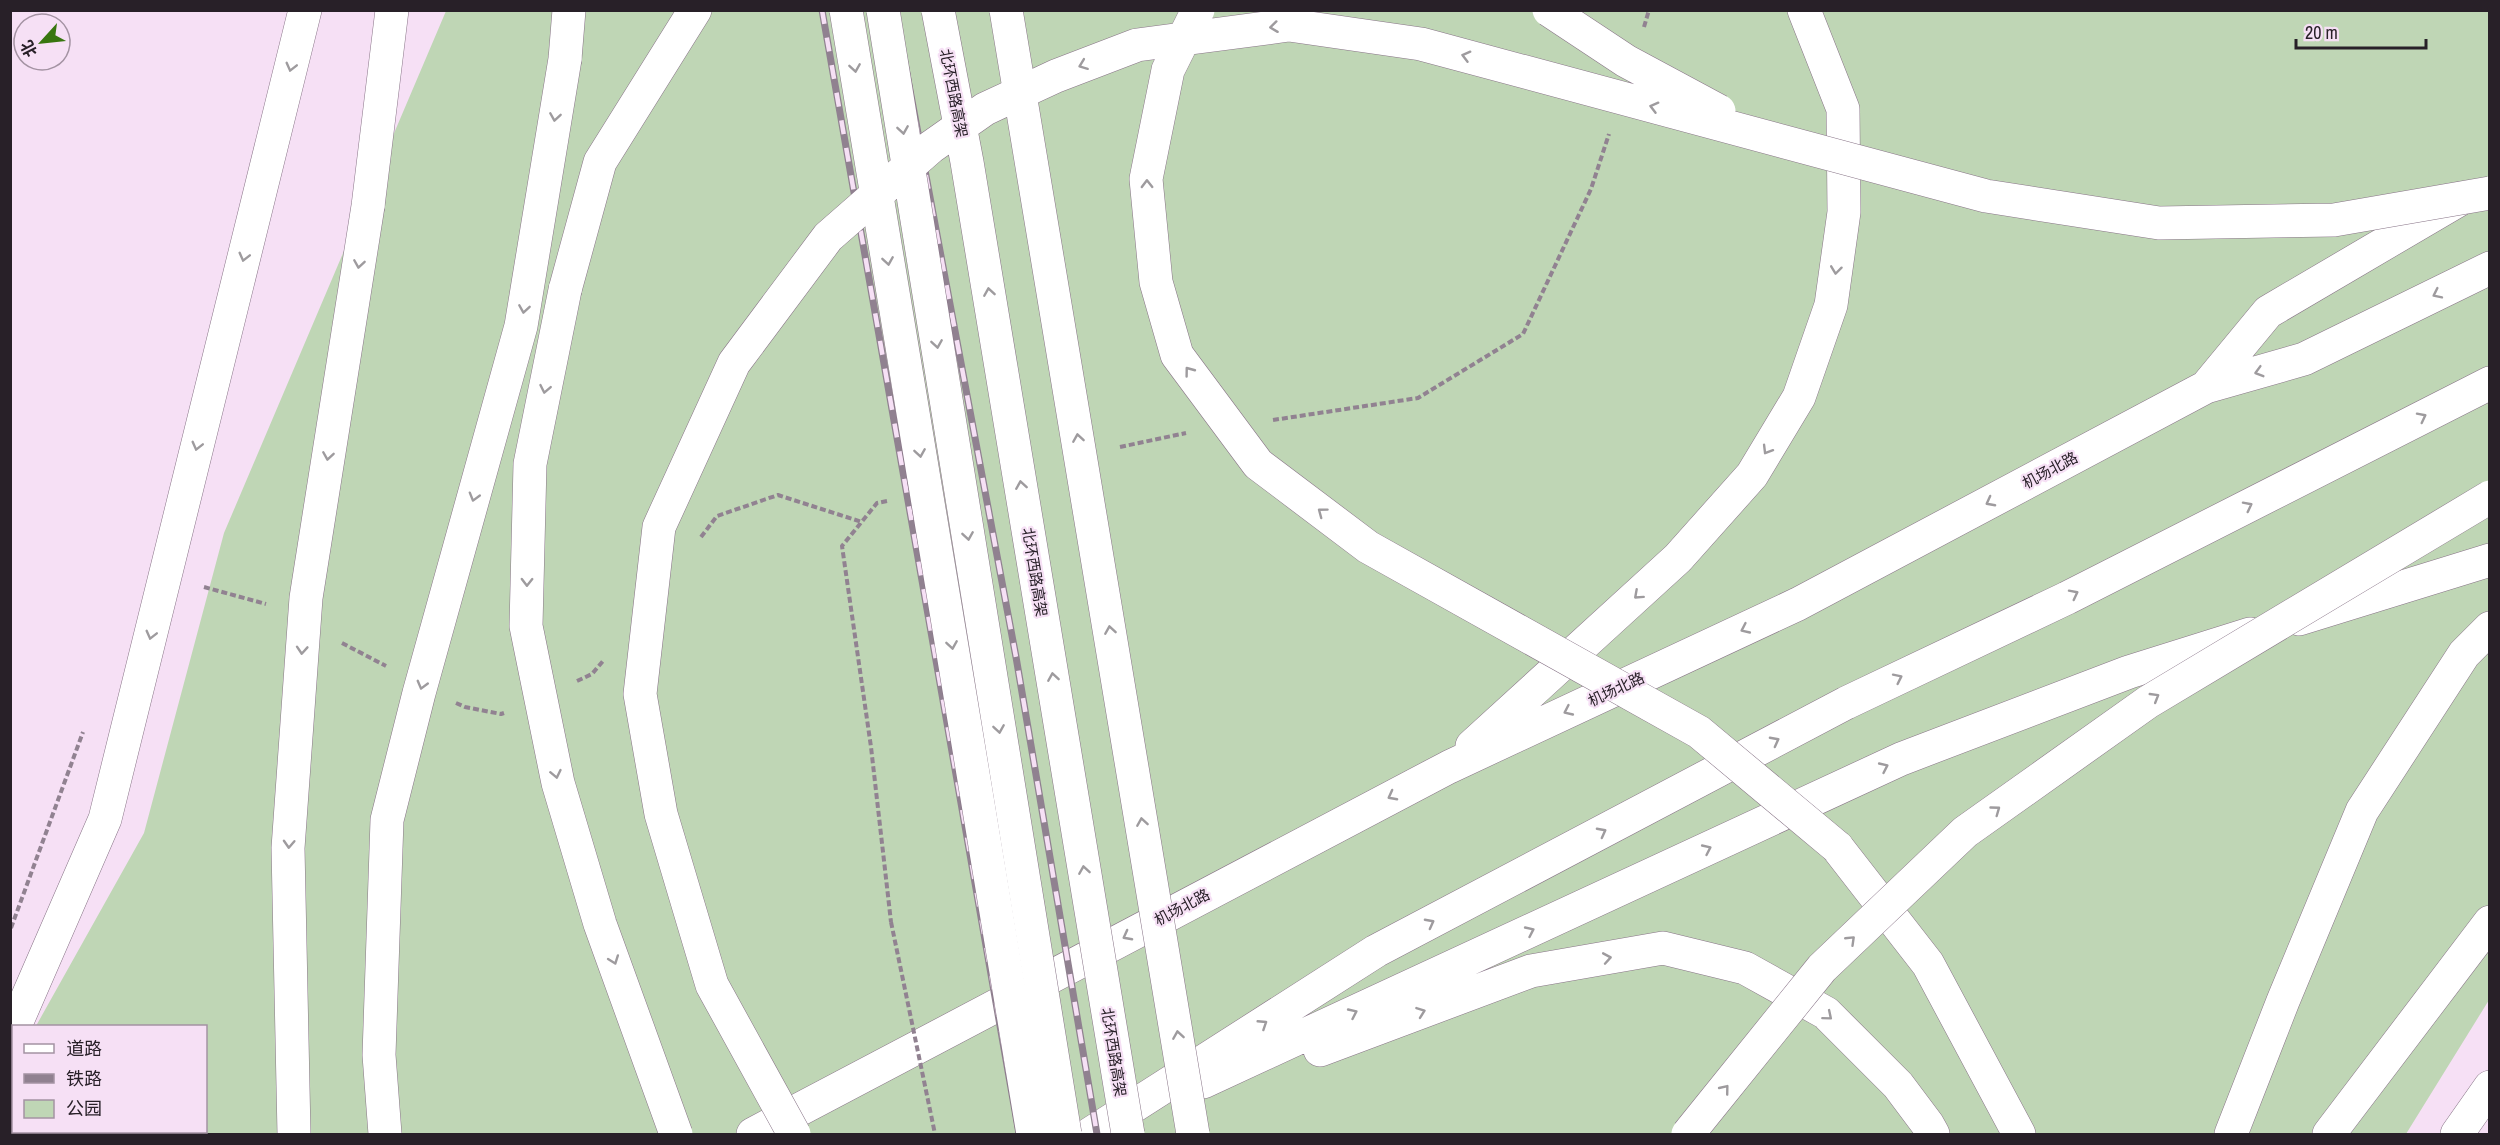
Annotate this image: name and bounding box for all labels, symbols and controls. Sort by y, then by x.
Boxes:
north arrow [12,12,72,72]
scale bar [2296,12,2426,50]
text: 20 m [2305,20,2338,45]
one-way arrow [1269,21,1278,33]
text: 北 [15,37,42,61]
street label: 北环西路高架 [935,47,973,139]
one-way arrow [1461,51,1471,63]
one-way arrow [1079,58,1089,71]
one-way arrow [285,62,298,72]
one-way arrow [849,64,861,73]
one-way arrow [1649,101,1659,114]
one-way arrow [550,112,562,121]
one-way arrow [896,126,908,135]
one-way arrow [1141,179,1154,188]
one-way arrow [239,251,252,261]
one-way arrow [881,256,893,265]
one-way arrow [353,259,365,268]
one-way arrow [1830,265,1843,274]
one-way arrow [2432,286,2443,298]
one-way arrow [983,288,996,298]
one-way arrow [518,304,531,314]
one-way arrow [930,338,943,348]
one-way arrow [2254,365,2265,377]
one-way arrow [1185,367,1196,378]
one-way arrow [539,383,552,393]
one-way arrow [2416,413,2426,424]
one-way arrow [1072,433,1084,442]
one-way arrow [192,441,205,451]
one-way arrow [1763,444,1774,454]
street label: 机场北路 [2019,447,2081,493]
one-way arrow [913,448,925,458]
one-way arrow [323,452,335,461]
one-way arrow [1015,480,1027,489]
one-way arrow [468,492,481,502]
one-way arrow [1985,495,1996,506]
one-way arrow [2242,501,2253,513]
one-way arrow [1317,508,1328,519]
street label: 北环西路高架 [1018,526,1052,618]
one-way arrow [961,531,974,541]
one-way arrow [521,578,534,587]
one-way arrow [1634,588,1645,599]
one-way arrow [2068,590,2079,601]
one-way arrow [1740,622,1751,634]
one-way arrow [1104,625,1117,635]
one-way arrow [145,630,158,640]
one-way arrow [945,641,957,650]
one-way arrow [296,645,309,654]
street label: 机场北路 [1584,667,1648,711]
one-way arrow [1047,673,1059,682]
one-way arrow [1892,674,1903,686]
one-way arrow [416,680,429,690]
one-way arrow [2149,693,2159,705]
one-way arrow [1563,704,1574,716]
one-way arrow [992,723,1005,733]
one-way arrow [1769,737,1779,748]
one-way arrow [1877,762,1888,774]
one-way arrow [549,769,562,779]
one-way arrow [1388,789,1399,801]
one-way arrow [1989,806,2000,817]
one-way arrow [1136,818,1149,828]
one-way arrow [1596,828,1607,839]
one-way arrow [282,840,295,849]
one-way arrow [1700,844,1711,856]
one-way arrow [1079,865,1091,874]
street label: 机场北路 [1151,884,1213,930]
one-way arrow [1424,919,1434,930]
one-way arrow [1523,926,1534,938]
one-way arrow [1123,929,1133,940]
one-way arrow [1844,937,1855,948]
one-way arrow [1602,952,1612,965]
one-way arrow [606,955,619,965]
street label: 北环西路高架 [1097,1006,1131,1098]
one-way arrow [1415,1007,1426,1020]
one-way arrow [1346,1008,1357,1020]
one-way arrow [1821,1009,1832,1020]
one-way arrow [1257,1019,1267,1031]
legend [12,1025,207,1133]
one-way arrow [1172,1031,1184,1040]
text: 道路 [66,1036,102,1061]
text: 铁路 [66,1066,102,1091]
one-way arrow [1718,1085,1729,1096]
text: 公园 [66,1096,102,1121]

